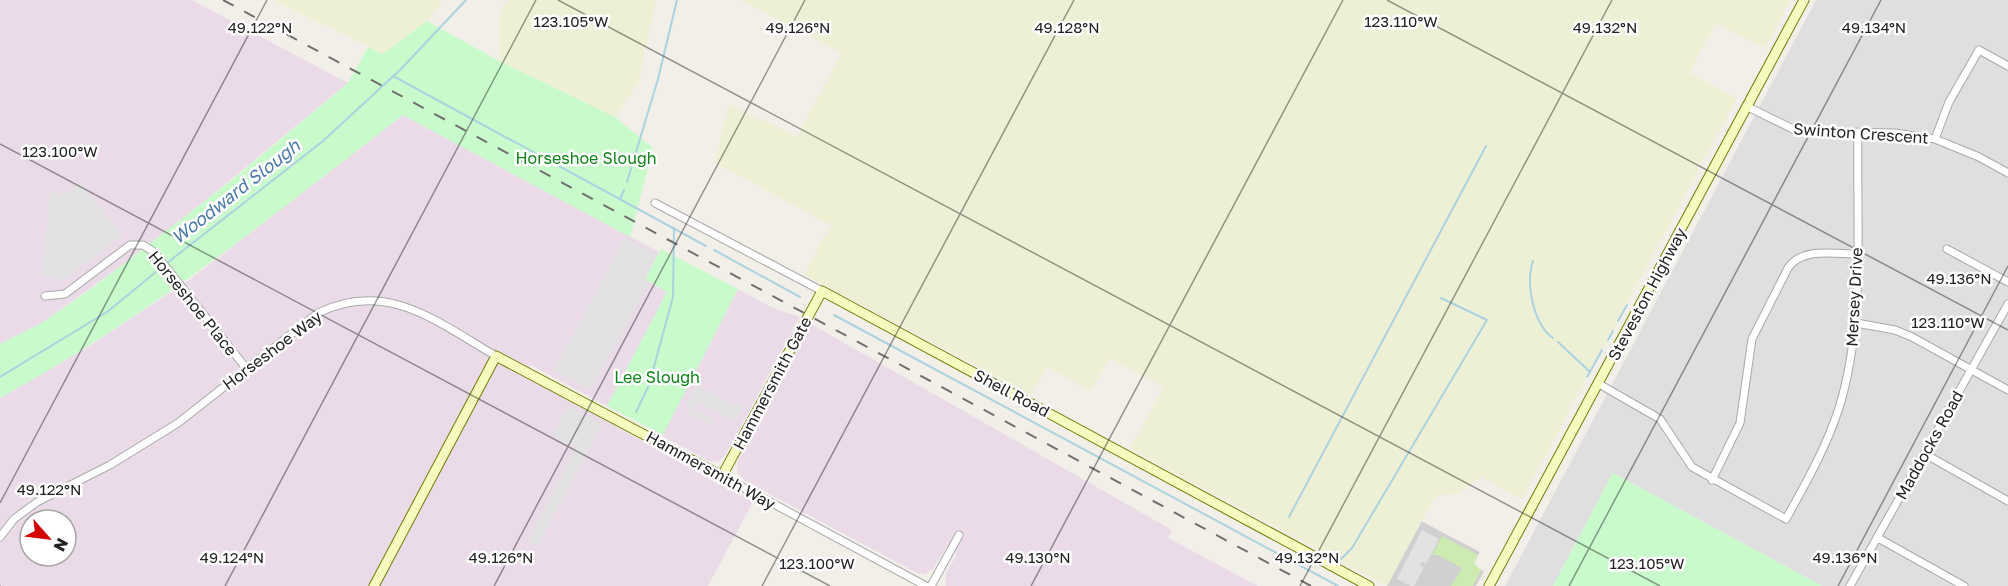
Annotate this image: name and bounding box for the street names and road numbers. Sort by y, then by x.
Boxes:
street label: Swinton Crescent [1793,118,1929,148]
street label: Steveston Highway [1603,224,1691,364]
street label: Horseshoe Place [144,246,242,360]
street label: Mersey Drive [1841,247,1867,347]
street label: Horseshoe Way [218,306,326,394]
street label: Hammersmith Gate [728,313,816,453]
street label: Shell Road [971,365,1053,421]
street label: Maddocks Road [1891,387,1967,503]
street label: Hammersmith Way [643,426,779,514]

